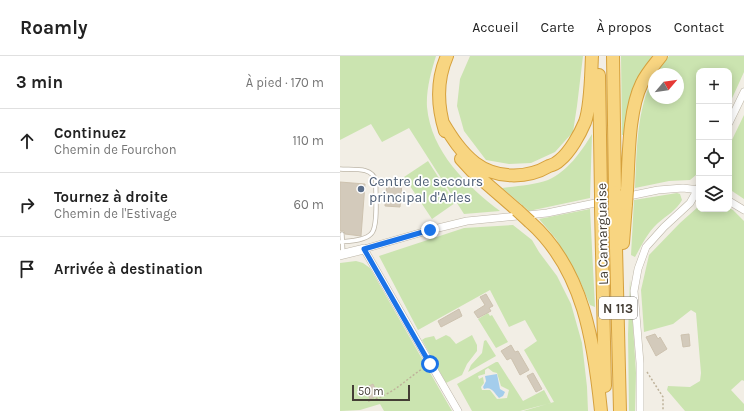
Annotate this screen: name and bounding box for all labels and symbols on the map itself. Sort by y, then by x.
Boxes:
north arrow [648,68,684,104]
place label: Centre de secours principal d'Arles [369,173,483,206]
street label: La Camarguaise [593,183,612,285]
marker: Centre de secours principal d'Arles [356,184,366,194]
route end [421,221,439,239]
road number: N 113 [599,297,637,319]
route start [421,355,439,373]
scale bar [352,383,410,402]

